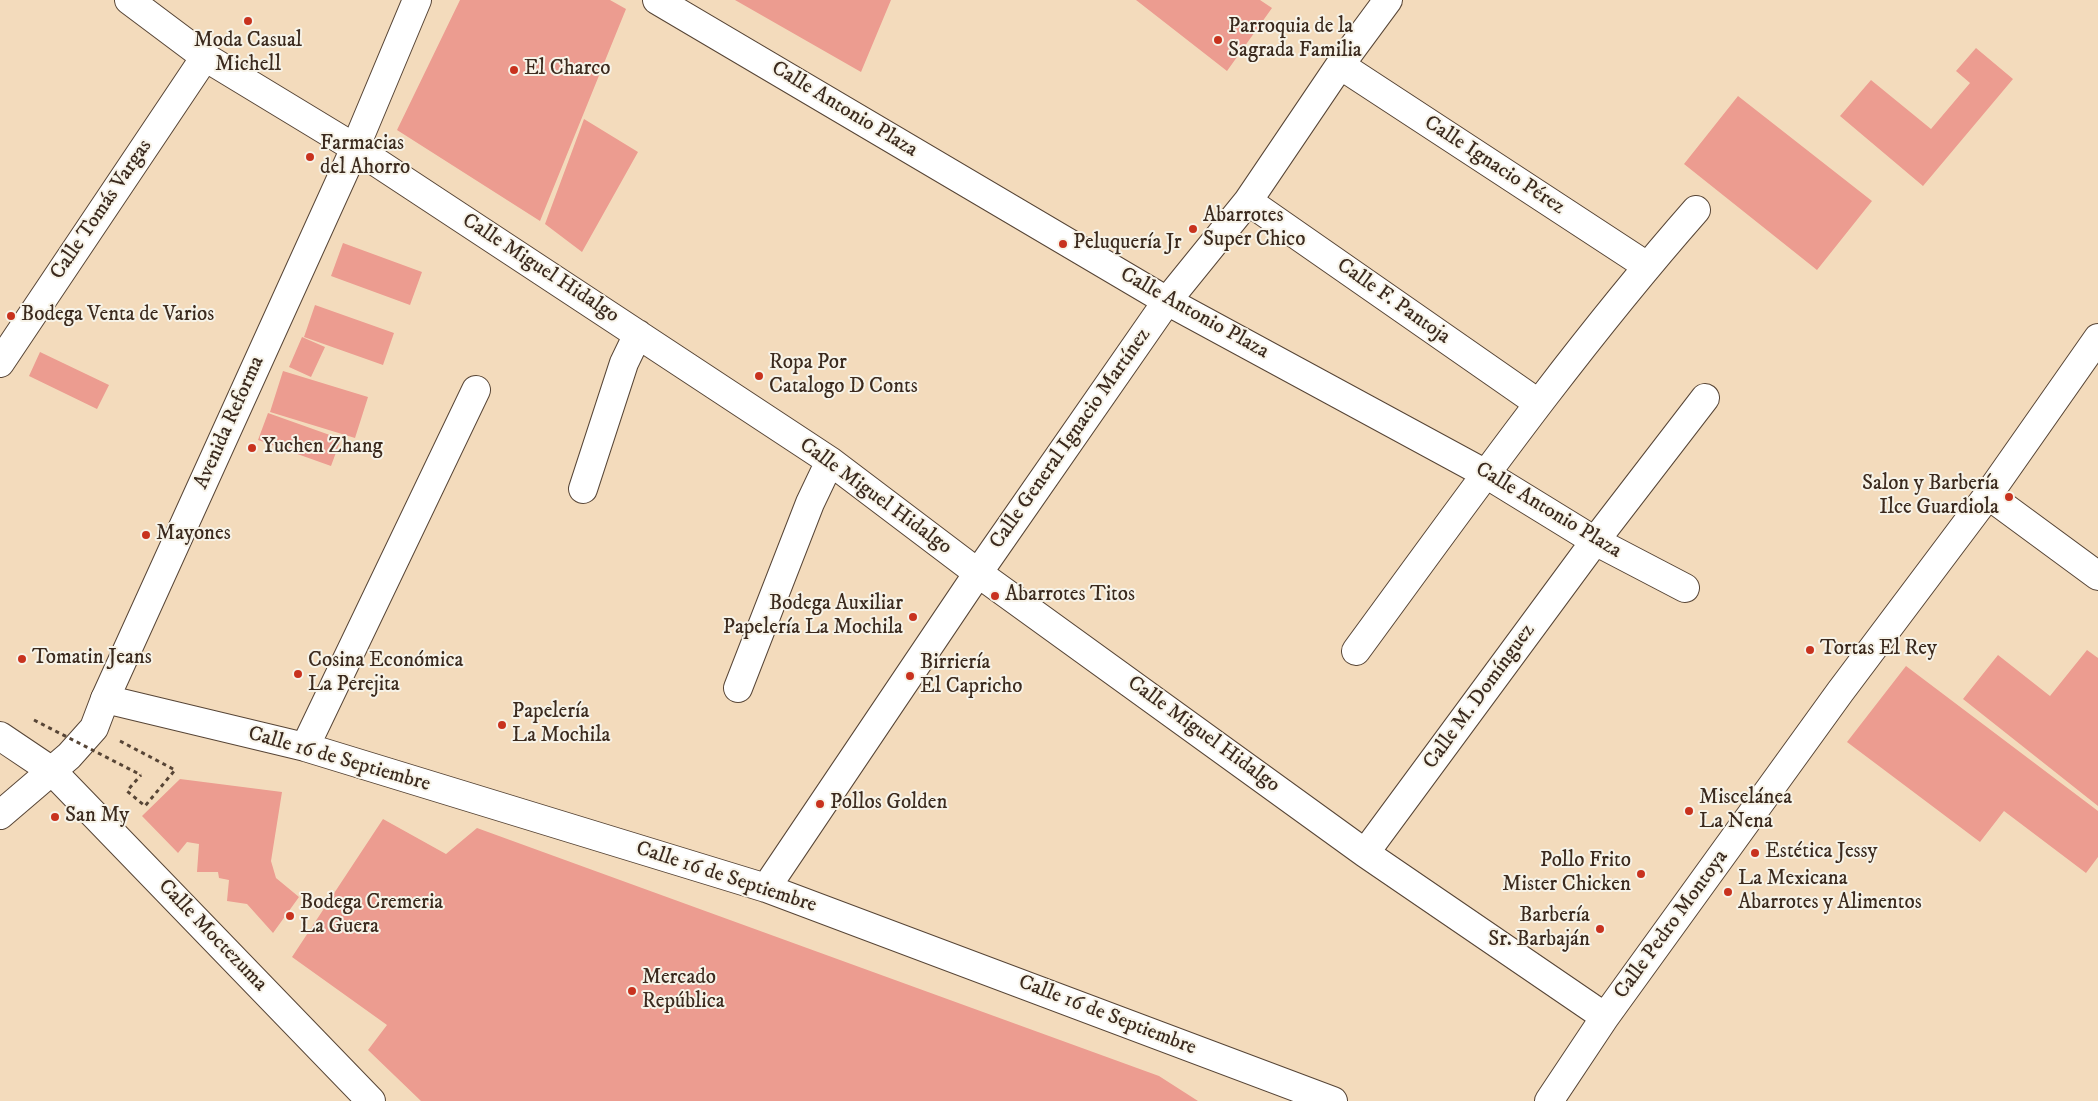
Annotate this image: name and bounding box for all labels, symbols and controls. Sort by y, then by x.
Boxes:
marker: Moda Casual Michell [242,15,254,27]
place label: Parroquia de la Sagrada Familia [1228,15,1362,65]
place label: Moda Casual Michell [194,29,302,79]
marker: Parroquia de la Sagrada Familia [1212,34,1224,46]
street label: Calle Antonio Plaza [766,56,922,164]
place label: El Charco [524,57,611,83]
marker: El Charco [508,64,520,76]
street label: Calle Ignacio Pérez [1419,111,1569,221]
place label: Farmacias del Ahorro [320,132,410,182]
street label: Calle Tomás Vargas [46,135,158,285]
marker: Farmacias del Ahorro [304,151,316,163]
place label: Abarrotes Super Chico [1203,204,1305,254]
street label: Calle Miguel Hidalgo [457,209,623,329]
marker: Abarrotes Super Chico [1187,223,1199,235]
place label: Peluquería Jr [1073,231,1182,257]
marker: Peluquería Jr [1057,238,1069,250]
street label: Calle F. Pantoja [1331,254,1455,350]
street label: Calle Antonio Plaza [1115,263,1273,365]
place label: Bodega Venta de Varios [21,303,214,329]
marker: Bodega Venta de Varios [5,310,17,322]
street label: Calle General Ignacio Martínez [985,324,1157,554]
place label: Ropa Por Catalogo D Conts [769,351,918,401]
street label: Avenida Reforma [189,353,271,493]
marker: Ropa Por Catalogo D Conts [753,370,765,382]
street label: Calle Miguel Hidalgo [794,433,956,561]
place label: Yuchen Zhang [262,435,383,461]
marker: Yuchen Zhang [246,442,258,454]
street label: Calle Antonio Plaza [1470,457,1626,565]
place label: Salon y Barbería Ilce Guardiola [1862,472,1999,522]
marker: Salon y Barbería Ilce Guardiola [2003,491,2015,503]
place label: Mayones [156,522,231,548]
marker: Mayones [140,529,152,541]
place label: Abarrotes Titos [1005,583,1135,609]
marker: Abarrotes Titos [989,590,1001,602]
place label: Bodega Auxiliar Papelería La Mochila [723,592,903,642]
marker: Bodega Auxiliar Papelería La Mochila [907,611,919,623]
street label: Calle M. Domínguez [1419,619,1541,775]
place label: Tortas El Rey [1820,637,1937,663]
marker: Tortas El Rey [1804,644,1816,656]
place label: Tomatin Jeans [32,646,152,672]
place label: Cosina Económica La Perejita [308,649,463,699]
place label: Birriería El Capricho [920,651,1022,701]
marker: Tomatin Jeans [16,653,28,665]
marker: Cosina Económica La Perejita [292,668,304,680]
marker: Birriería El Capricho [904,670,916,682]
street label: Calle Miguel Hidalgo [1122,671,1284,799]
place label: Papelería La Mochila [512,700,610,750]
marker: Papelería La Mochila [496,719,508,731]
street label: Calle 16 de Septiembre [245,722,433,798]
place label: Miscelánea La Nena [1699,786,1792,836]
place label: Pollos Golden [830,791,947,817]
marker: Pollos Golden [814,798,826,810]
place label: San My [65,804,129,830]
marker: Miscelánea La Nena [1683,805,1695,817]
marker: San My [49,811,61,823]
street label: Calle 16 de Septiembre [633,837,819,919]
place label: Estética Jessy [1765,840,1878,866]
street label: Calle Pedro Montoya [1609,846,1735,1004]
marker: Estética Jessy [1749,847,1761,859]
place label: Pollo Frito Mister Chicken [1502,849,1631,899]
place label: La Mexicana Abarrotes y Alimentos [1738,867,1922,917]
marker: Pollo Frito Mister Chicken [1635,868,1647,880]
street label: Calle Moctezuma [152,875,272,997]
marker: La Mexicana Abarrotes y Alimentos [1722,886,1734,898]
place label: Bodega Cremeria La Guera [300,891,443,941]
place label: Barbería Sr. Barbaján [1488,904,1590,954]
marker: Bodega Cremeria La Guera [284,910,296,922]
marker: Barbería Sr. Barbaján [1594,923,1606,935]
place label: Mercado República [642,966,725,1016]
street label: Calle 16 de Septiembre [1015,970,1199,1062]
marker: Mercado República [626,985,638,997]

